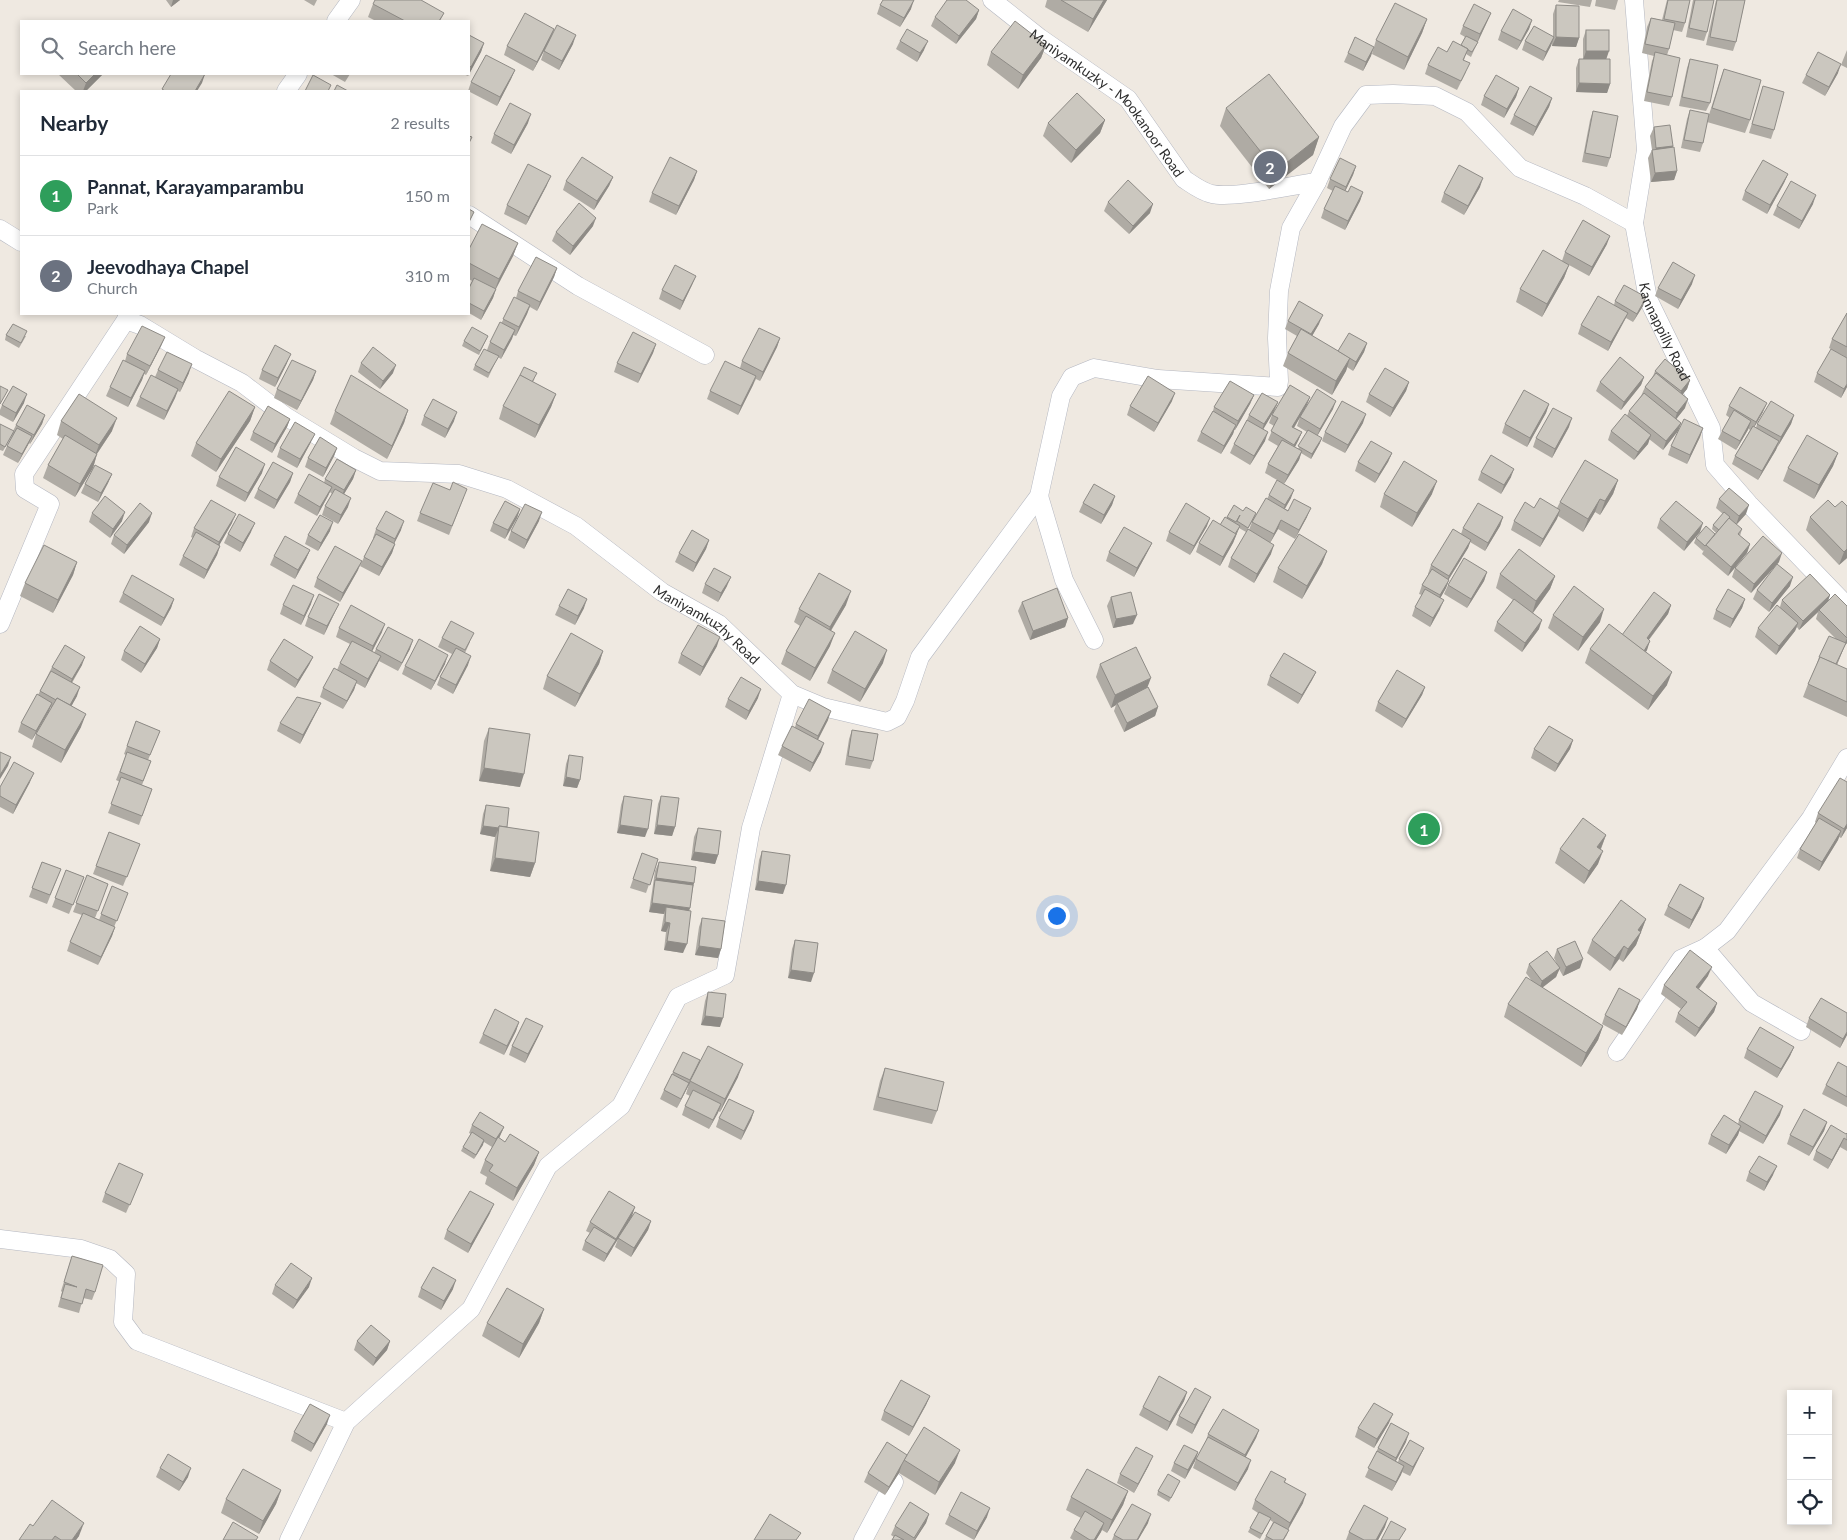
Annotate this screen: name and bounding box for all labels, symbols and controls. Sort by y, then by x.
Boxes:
search box [20,20,470,75]
street label: Maniyamkuzky - Mookanoor Road [1027,25,1188,180]
icon: search [38,34,66,62]
text: Search here [78,36,176,59]
text: Nearby [40,110,108,135]
text: 2 results [390,113,450,132]
pin: 2 [1254,148,1286,186]
text: Pannat, Karayamparambu [87,175,304,198]
text: 1 [51,186,61,205]
text: 150 m [405,186,450,205]
text: Park [87,198,118,217]
text: Jeevodhaya Chapel [87,255,249,278]
text: 2 [51,266,61,285]
text: 310 m [405,266,450,285]
text: Church [87,278,138,297]
street label: Kannappilly Road [1637,281,1695,383]
street label: Maniyamkuzhy Road [651,580,764,667]
pin: 1 [1408,810,1440,848]
your location [1044,903,1070,929]
map controls [1787,1390,1832,1525]
button: + [1787,1390,1832,1435]
button: − [1787,1435,1832,1480]
button: locate [1787,1480,1832,1525]

